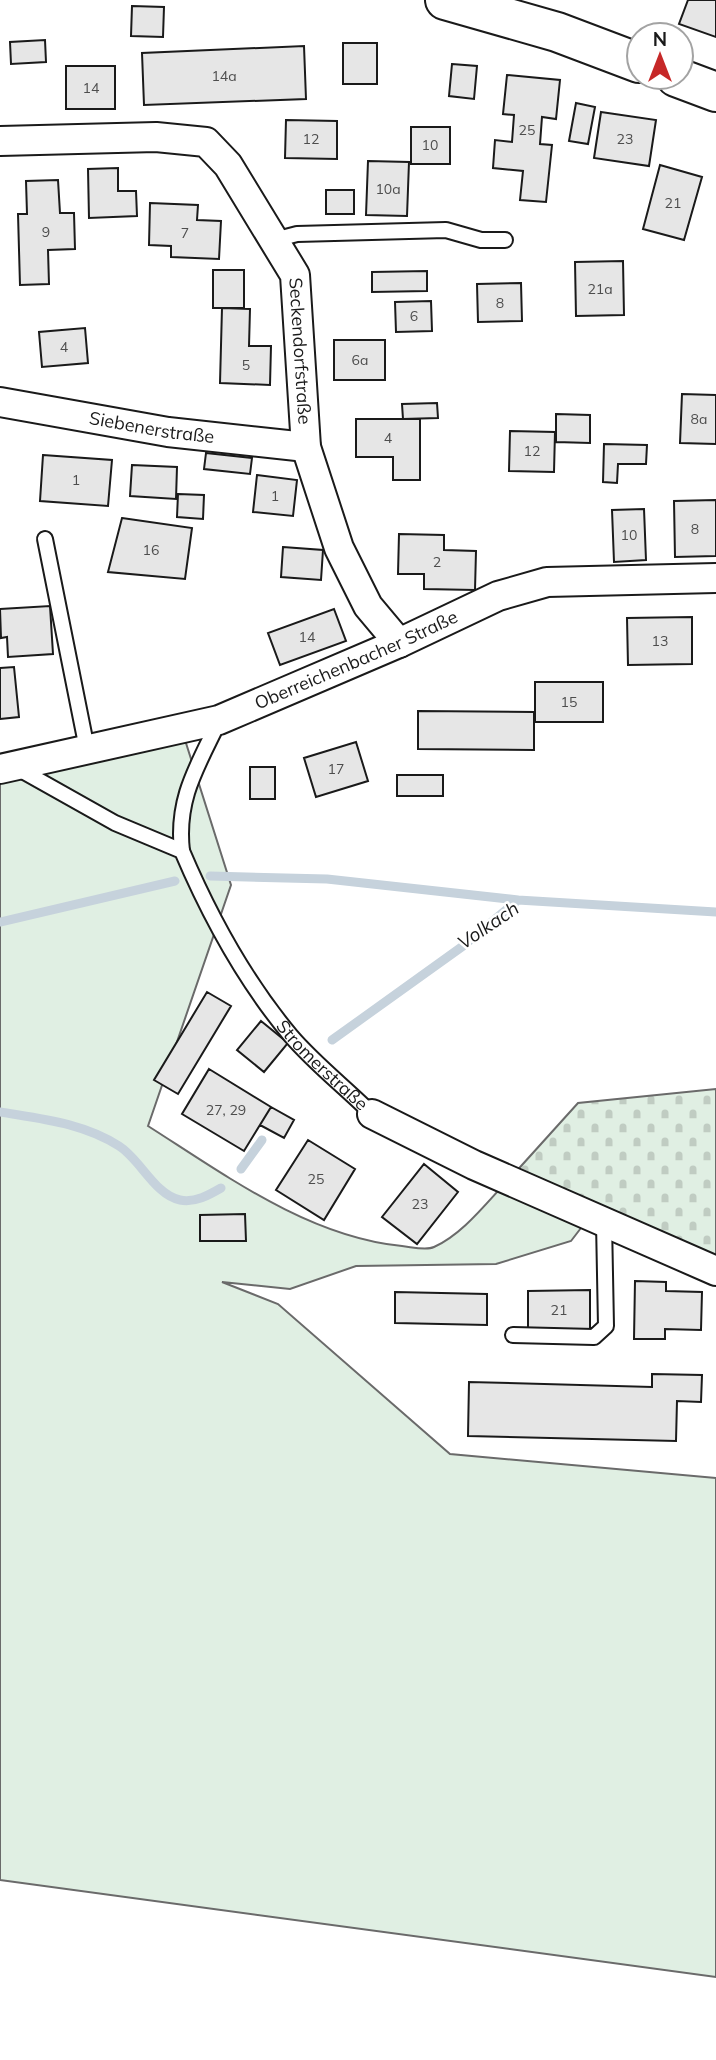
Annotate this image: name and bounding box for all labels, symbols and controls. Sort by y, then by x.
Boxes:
north arrow [625,21,695,91]
text: N [653,27,667,51]
house number: 14a [211,67,237,85]
house number: 14 [83,79,100,97]
house number: 25 [519,121,535,139]
house number: 12 [303,130,319,148]
house number: 23 [617,130,633,148]
house number: 10 [422,136,438,154]
house number: 10a [375,180,401,198]
house number: 21 [665,194,681,212]
house number: 9 [42,223,50,241]
house number: 7 [181,224,189,242]
street label: Seckendorfstraße [284,277,317,425]
house number: 21a [587,280,613,298]
house number: 8 [496,294,504,312]
house number: 6 [410,307,418,325]
house number: 4 [60,338,69,356]
house number: 6a [352,351,368,369]
house number: 5 [242,356,250,374]
street label: Siebenerstraße [87,406,216,448]
house number: 8a [691,410,707,428]
house number: 4 [384,429,393,447]
house number: 12 [524,442,540,460]
house number: 1 [72,471,80,489]
house number: 1 [271,487,279,505]
house number: 8 [691,520,699,538]
house number: 10 [621,526,637,544]
house number: 16 [143,541,159,559]
house number: 2 [433,553,441,571]
street label: Oberreichenbacher Straße [251,605,461,714]
house number: 14 [299,628,316,646]
house number: 13 [652,632,668,650]
house number: 15 [561,693,577,711]
house number: 17 [328,760,344,778]
water label: Volkach [453,896,523,954]
street label: Stromerstraße [271,1015,373,1115]
house number: 27, 29 [206,1101,246,1119]
house number: 25 [308,1170,324,1188]
house number: 23 [412,1195,428,1213]
house number: 21 [551,1301,567,1319]

